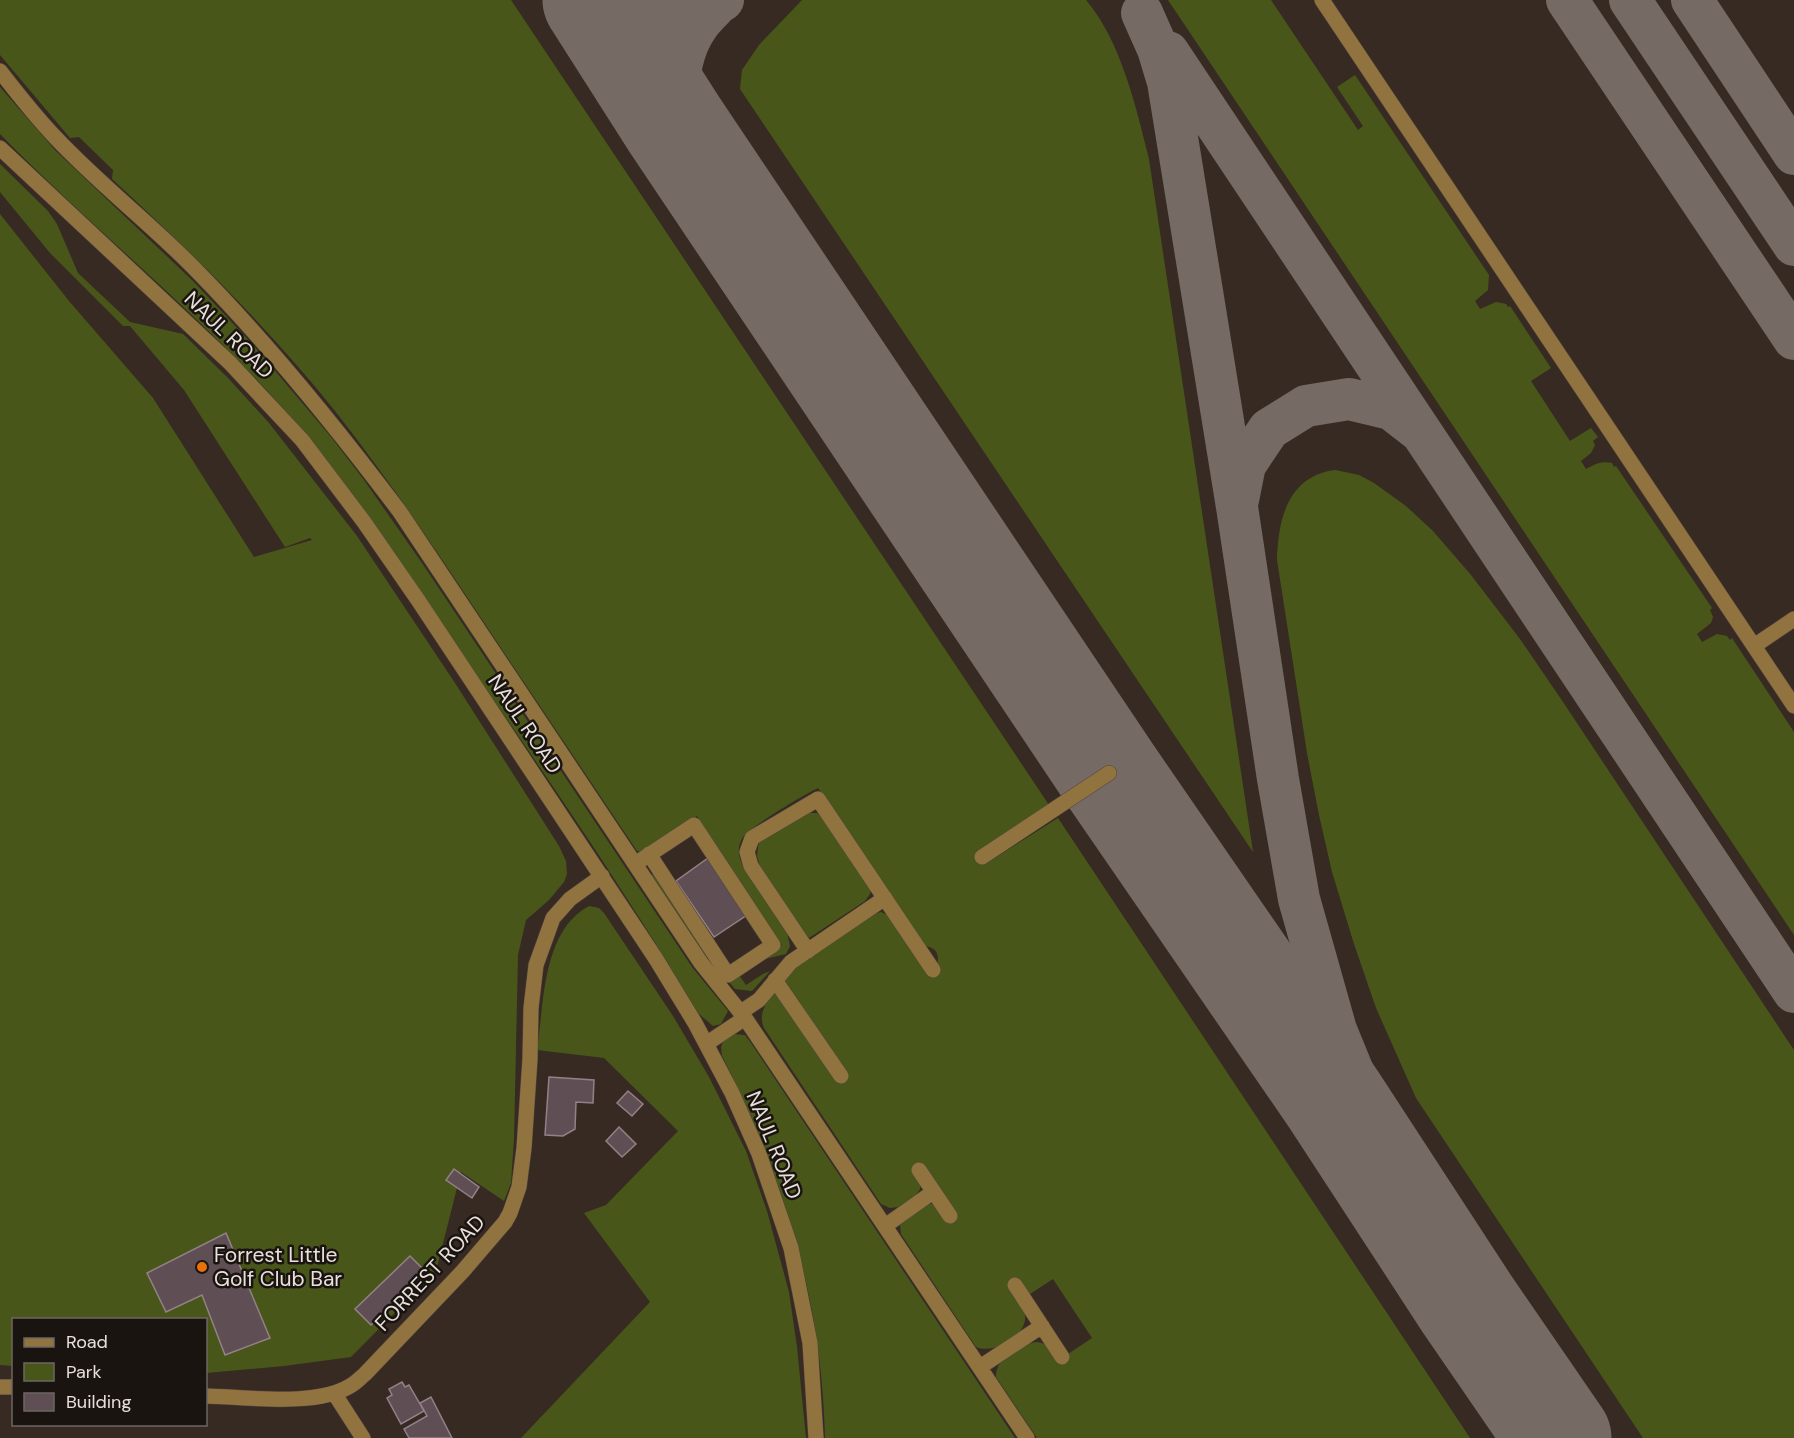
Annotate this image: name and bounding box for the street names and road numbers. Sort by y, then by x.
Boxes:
street label: NAUL ROAD [178,285,280,385]
street label: NAUL ROAD [481,669,569,779]
street label: NAUL ROAD [740,1087,808,1203]
street label: FORREST ROAD [369,1209,491,1337]

